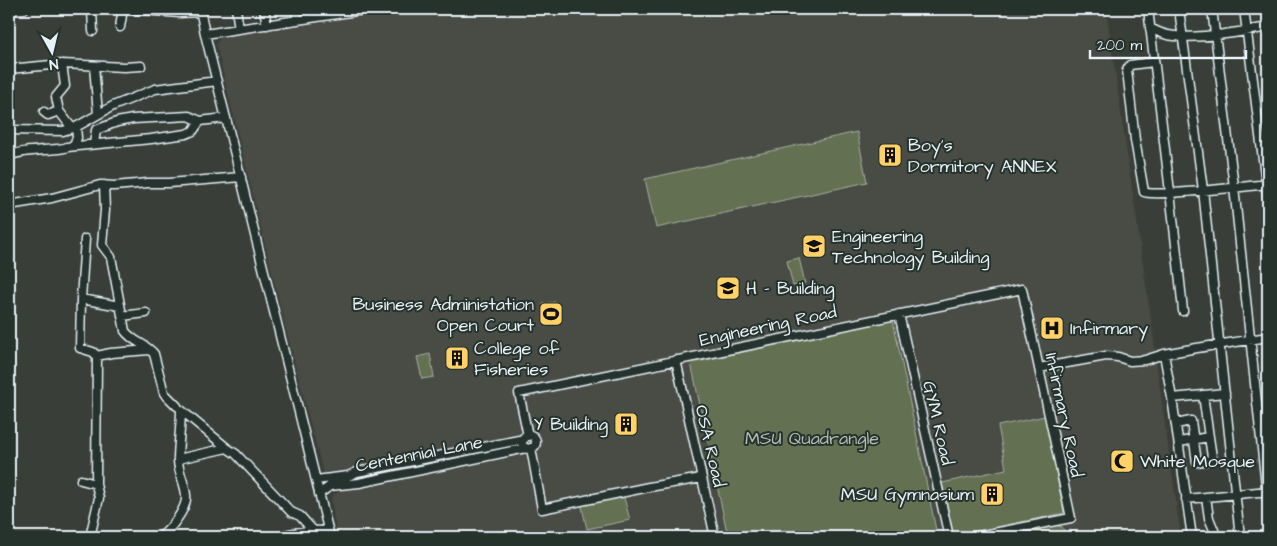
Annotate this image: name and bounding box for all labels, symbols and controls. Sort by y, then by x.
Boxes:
north arrow [28,28,78,78]
scale bar [1090,28,1246,60]
text: 200 m [1097,35,1143,56]
text: N [48,53,59,74]
place label: Boy's Dormitory ANNEX [908,133,1057,180]
building icon: Boy's Dormitory ANNEX [877,142,903,168]
place label: Engineering Technology Building [832,224,989,271]
school or university icon: Engineering Technology Building [801,233,827,259]
school or university icon: H - Building [715,275,741,301]
place label: H - Building [746,276,835,302]
place label: Business Administation Open Court [352,292,535,338]
street label: Engineering Road [697,299,839,354]
sports icon: Business Administation Open Court [538,301,564,327]
hospital icon: Infirmary [1039,315,1065,341]
place label: Infirmary [1070,316,1148,342]
place label: College of Fisheries [474,336,560,382]
building icon: College of Fisheries [444,345,470,371]
street label: Infirmary Road [1038,350,1089,480]
street label: GYM Road [916,379,960,467]
street label: OSA Road [688,402,732,490]
building icon: Y Building [613,411,639,437]
place label: Y Building [533,412,608,438]
park label: MSU Quadrangle [745,426,879,452]
street label: Centennial Lane [353,429,485,479]
mosque icon: White Mosque [1109,448,1135,474]
place label: White Mosque [1140,449,1255,474]
building icon: MSU Gymnasium [979,481,1005,507]
place label: MSU Gymnasium [841,482,974,508]

